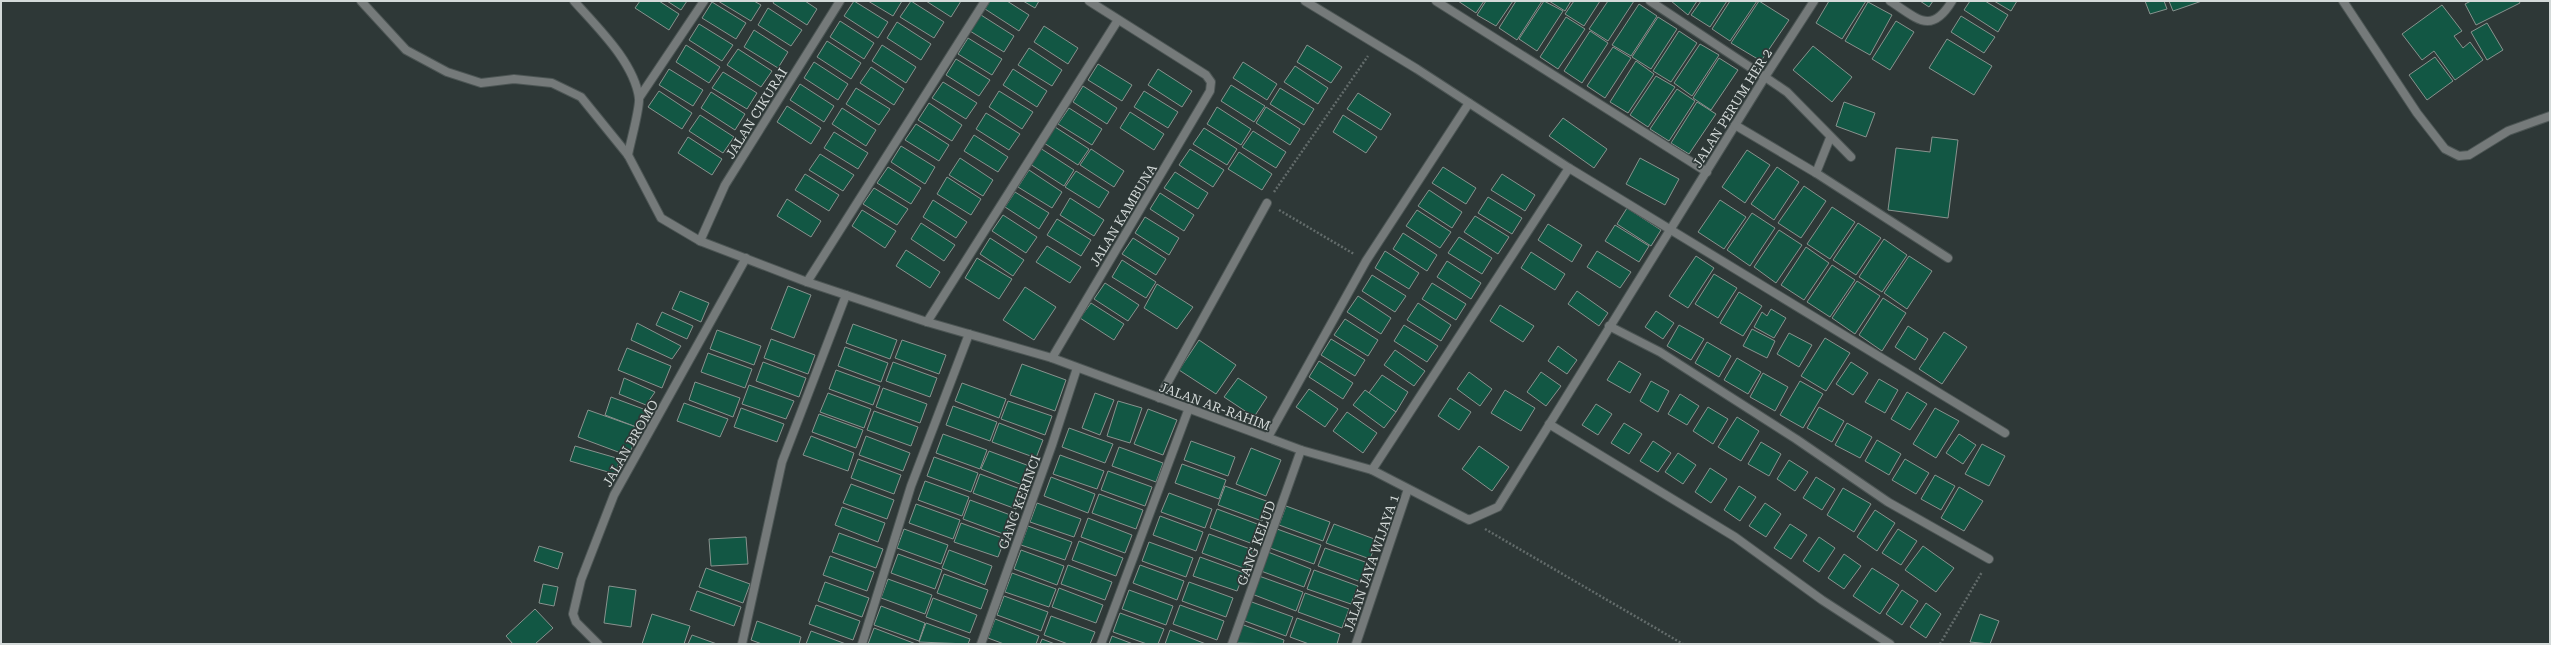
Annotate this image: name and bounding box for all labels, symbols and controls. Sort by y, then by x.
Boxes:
street label: JALAN PERUM HER 2 [1690,46,1775,170]
street label: JALAN CIKURAI [722,65,790,161]
street label: JALAN KAMBUNA [1087,161,1160,269]
street label: JALAN AR-RAHIM [1157,379,1272,434]
street label: JALAN BROMO [600,397,661,489]
street label: GANG KERINCI [995,453,1044,551]
street label: JALAN JAYA WIJAYA 1 [1341,493,1402,634]
street label: GANG KELUD [1234,499,1279,588]

